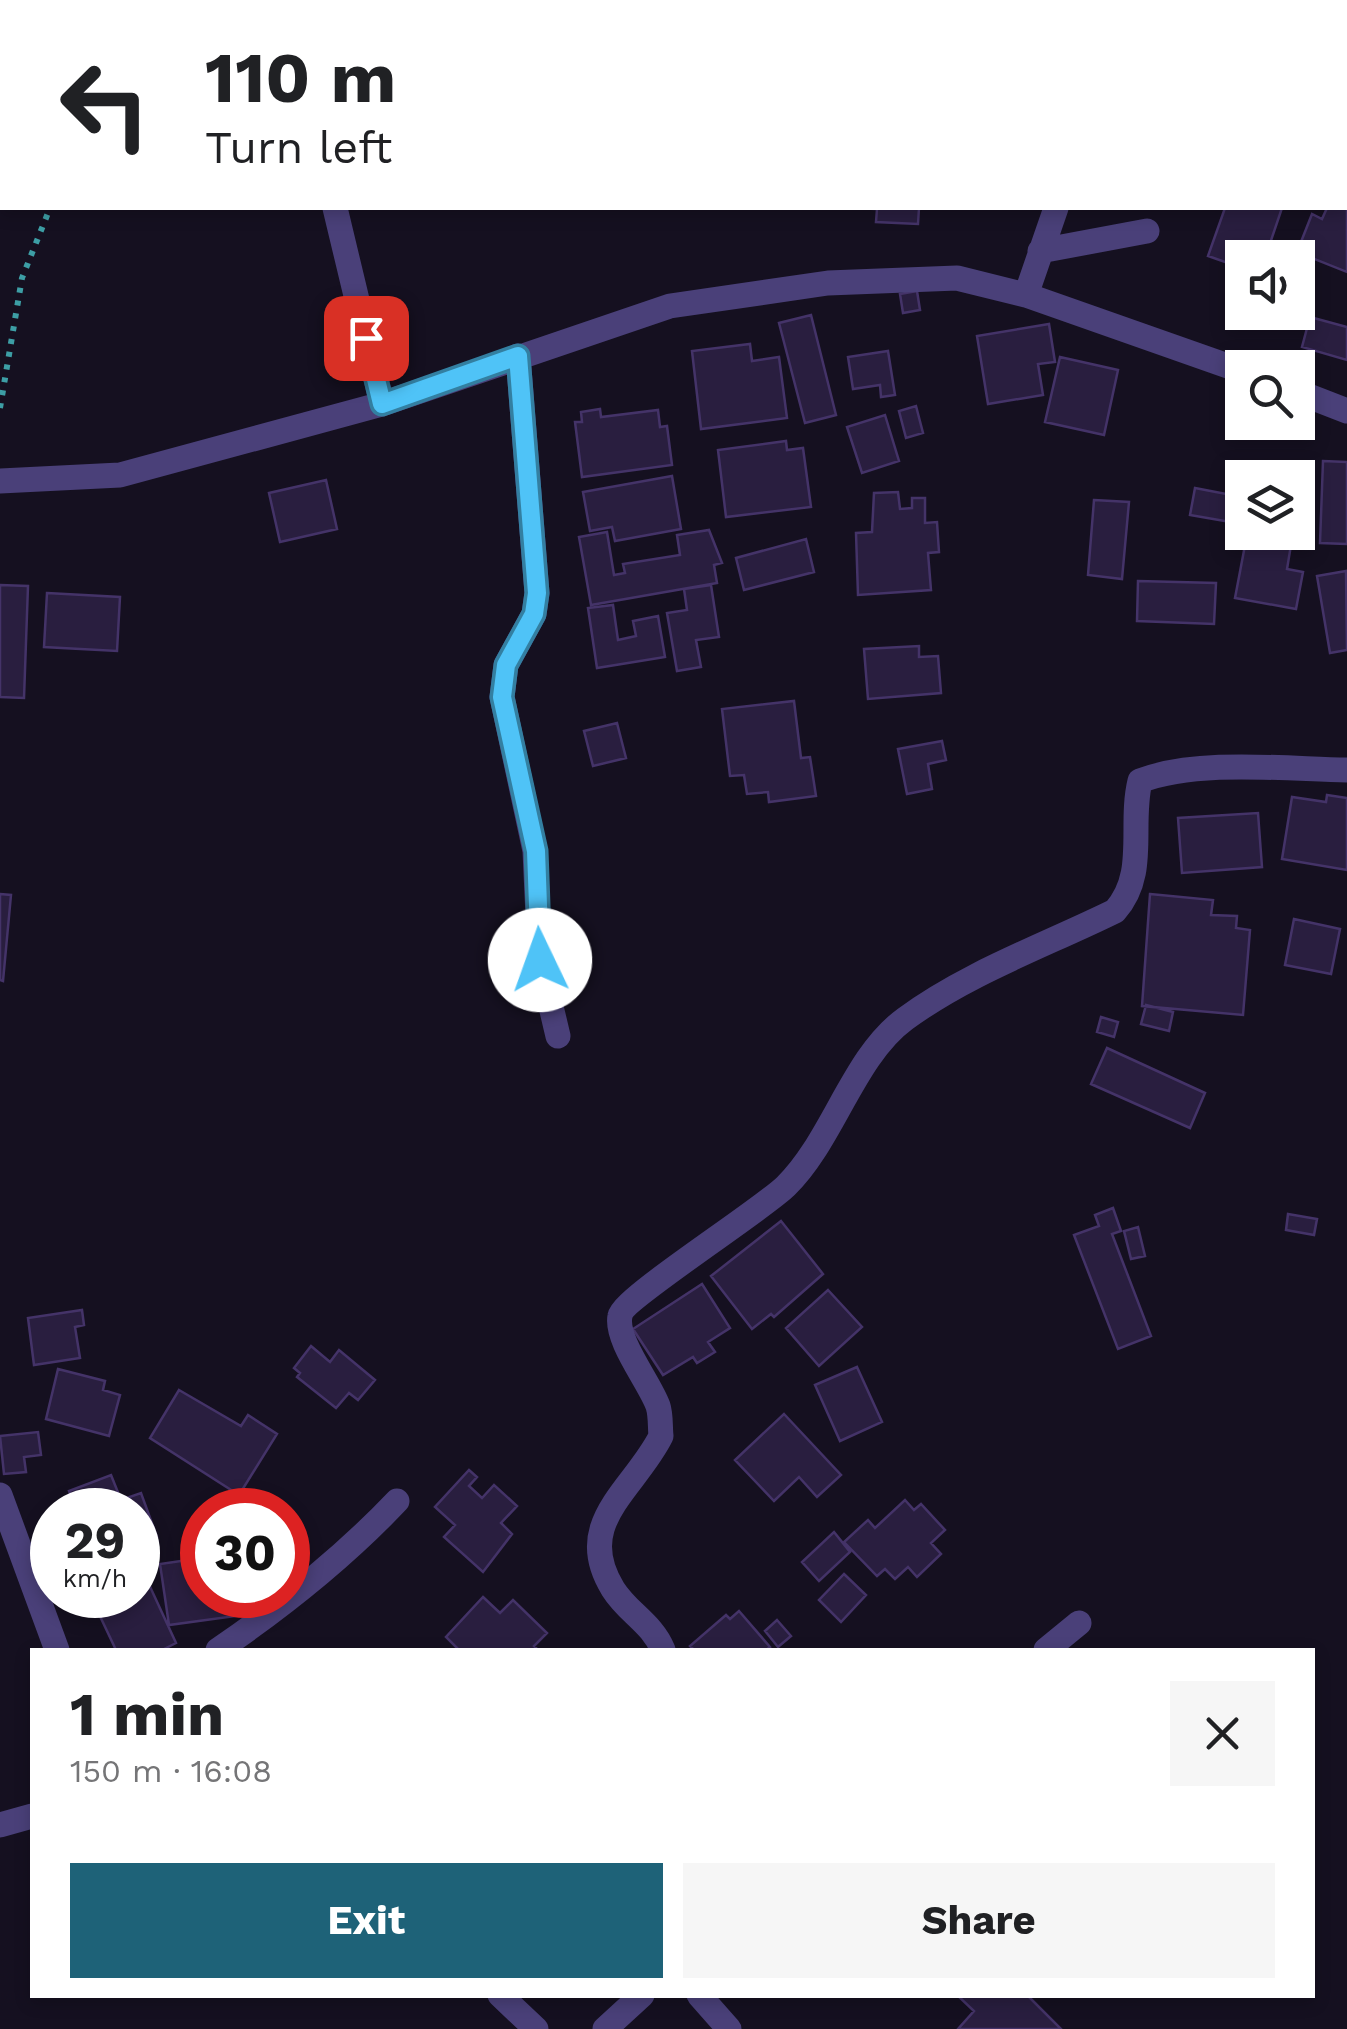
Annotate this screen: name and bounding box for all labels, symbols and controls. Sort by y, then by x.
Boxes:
text: 110 m [205,37,396,119]
icon: left [40,40,170,170]
text: Turn left [205,121,392,174]
map controls [1225,240,1315,550]
button: sound [1225,240,1315,330]
pin [324,296,409,381]
icon: arrive [339,311,394,366]
button: search [1225,350,1315,440]
button: layers [1225,460,1315,550]
position arrow [488,908,592,1012]
speed limit sign: 30 [180,1488,310,1618]
text: 29 [65,1511,125,1570]
text: km/h [63,1564,127,1593]
text: 1 min [70,1679,224,1750]
button: close [1170,1681,1275,1786]
text: 150 m · 16:08 [70,1752,272,1790]
button: Exit [70,1863,663,1978]
button: Share [683,1863,1275,1978]

